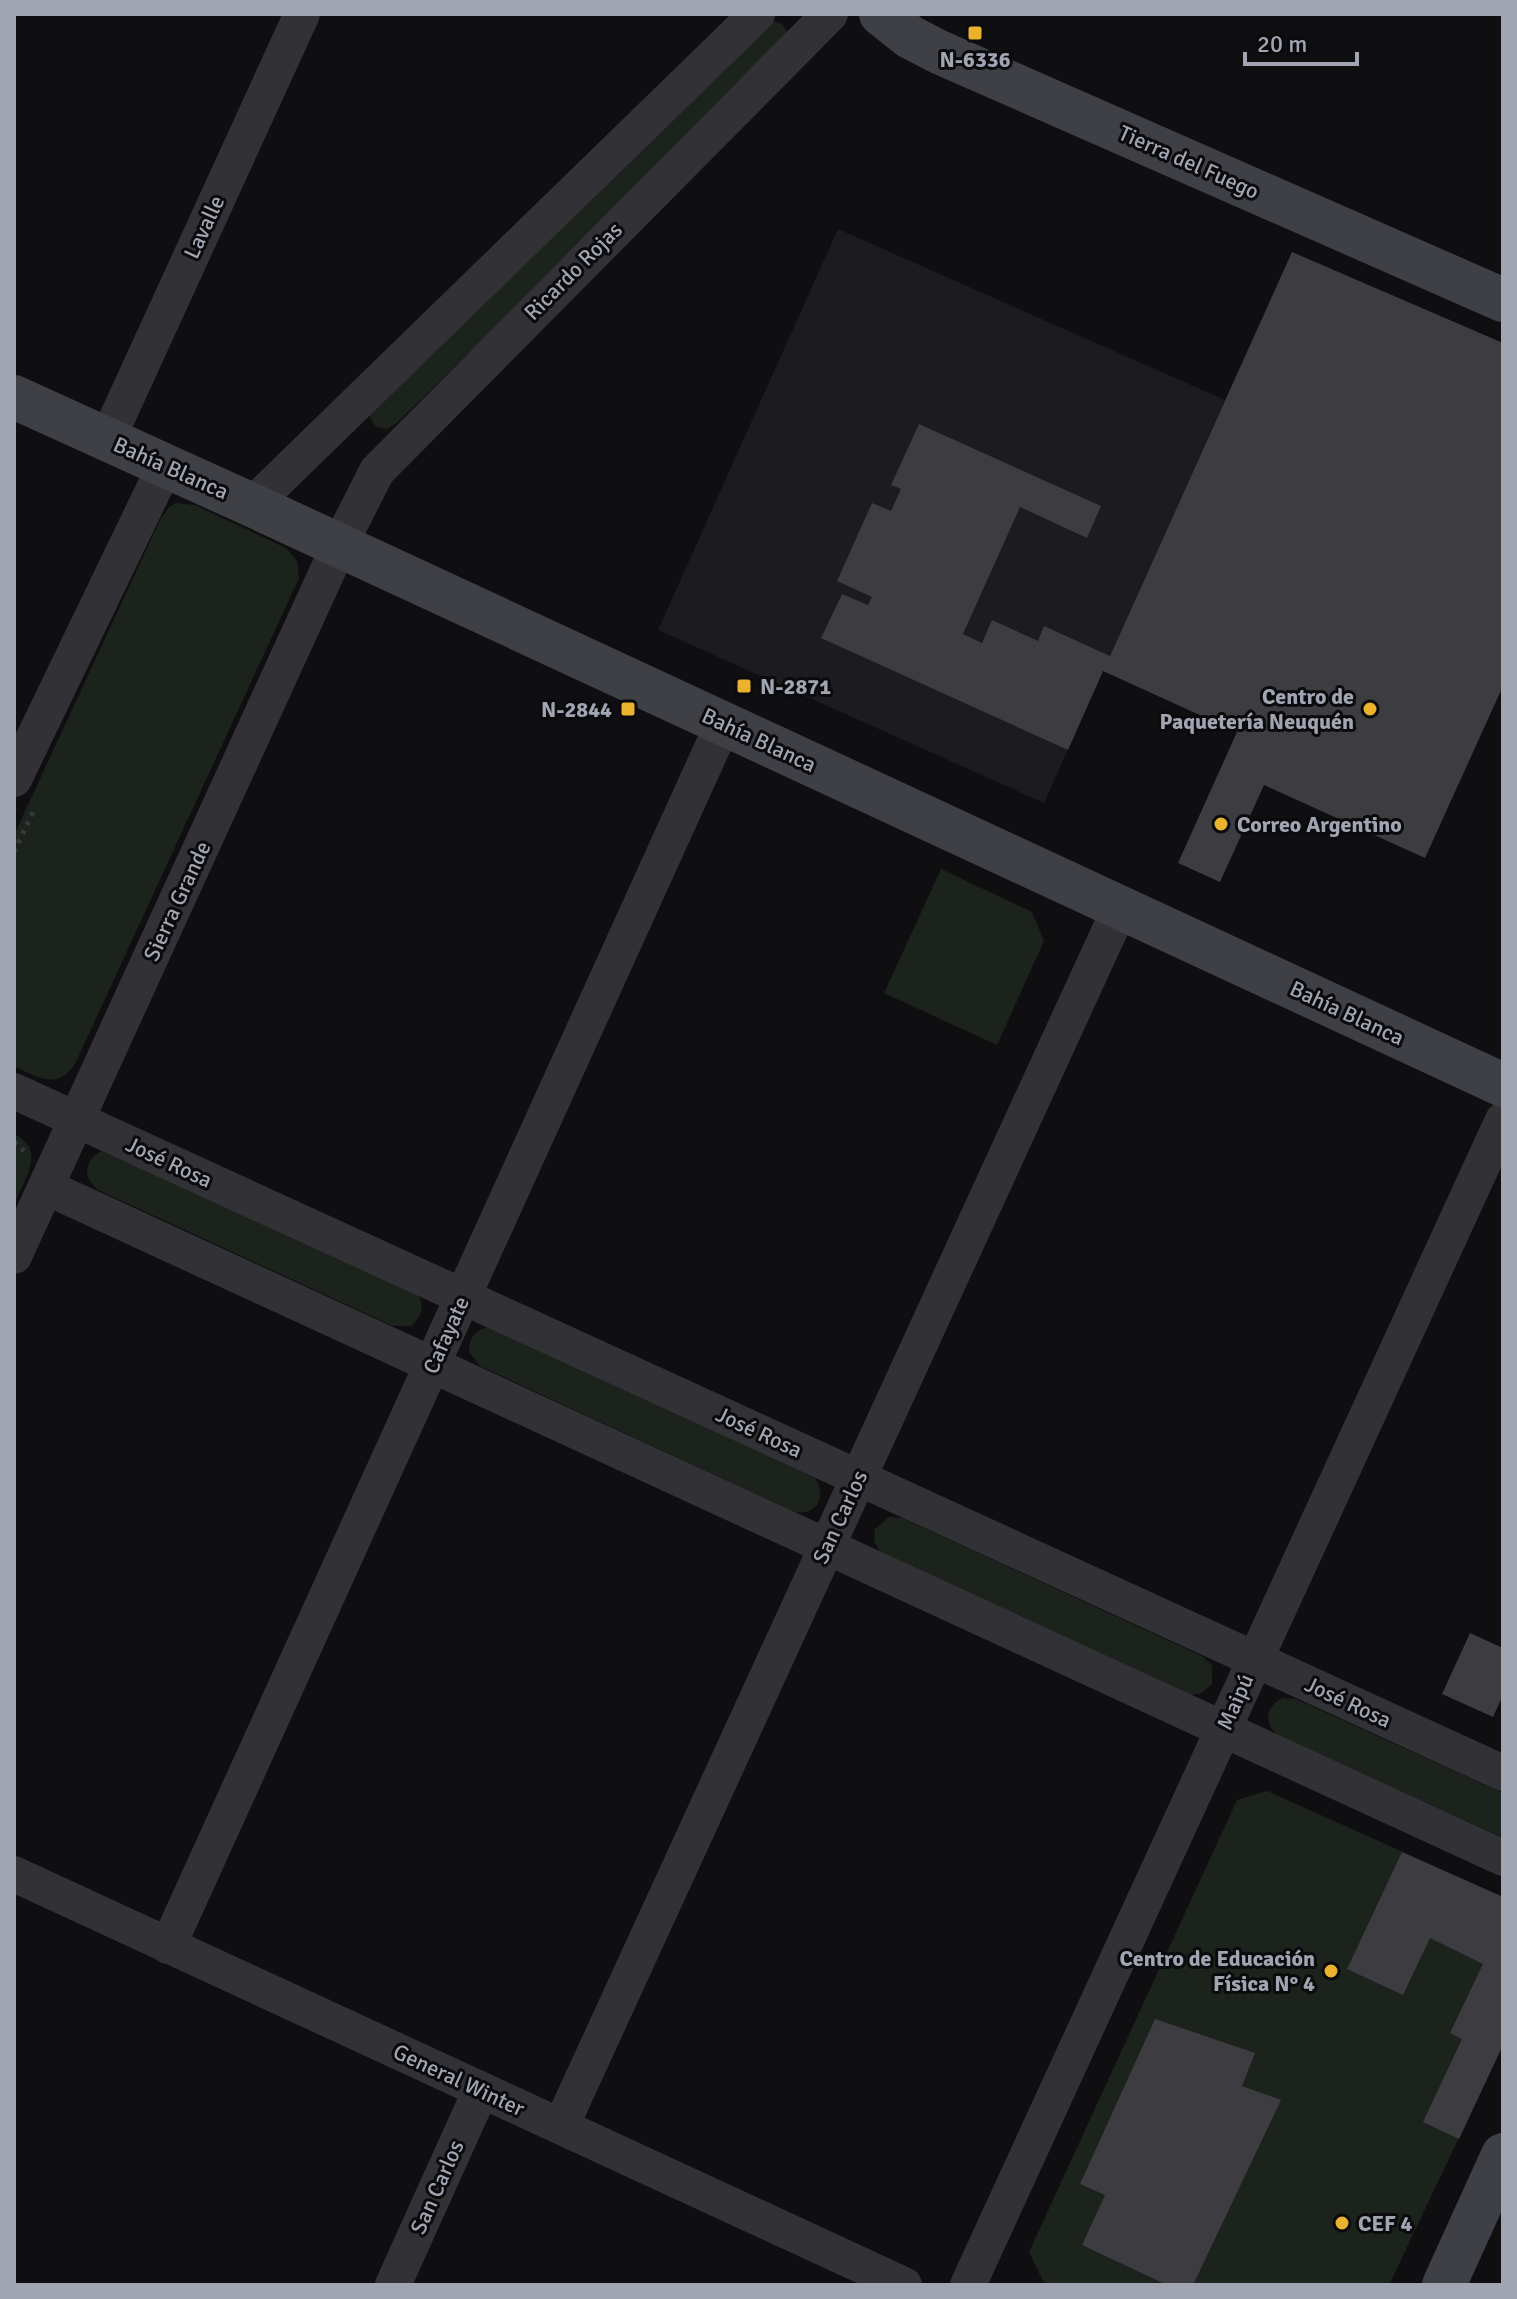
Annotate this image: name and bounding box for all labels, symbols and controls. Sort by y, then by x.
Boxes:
scale bar [1245,16,1357,66]
marker: N-6336 [966,24,984,42]
text: 20 m [1257,29,1307,59]
place label: N-6336 [939,46,1011,73]
street label: Tierra del Fuego [1115,119,1263,205]
street label: Lavalle [178,191,230,263]
street label: Ricardo Rojas [518,216,628,326]
street label: Bahía Blanca [109,431,233,505]
place label: N-2871 [760,673,831,700]
marker: N-2871 [735,677,753,695]
place label: Centro de Paquetería Neuquén [1160,683,1354,735]
place label: N-2844 [541,696,612,723]
marker: N-2844 [619,700,637,718]
marker: Centro de Paquetería Neuquén [1361,700,1379,718]
street label: Bahía Blanca [698,702,820,778]
place label: Correo Argentino [1237,811,1402,838]
marker: Correo Argentino [1212,815,1230,833]
street label: Sierra Grande [137,837,217,965]
street label: Bahía Blanca [1286,975,1408,1051]
street label: José Rosa [122,1130,216,1194]
street label: Cafayate [417,1292,475,1378]
street label: José Rosa [712,1400,806,1464]
street label: San Carlos [807,1466,873,1568]
street label: Maipú [1211,1670,1259,1734]
street label: José Rosa [1301,1670,1395,1734]
place label: Centro de Educación Física N° 4 [1120,1945,1315,1997]
marker: Centro de Educación Física N° 4 [1322,1962,1340,1980]
street label: General Winter [389,2038,529,2122]
street label: San Carlos [404,2136,470,2238]
place label: CEF 4 [1358,2210,1413,2237]
marker: CEF 4 [1333,2214,1351,2232]

